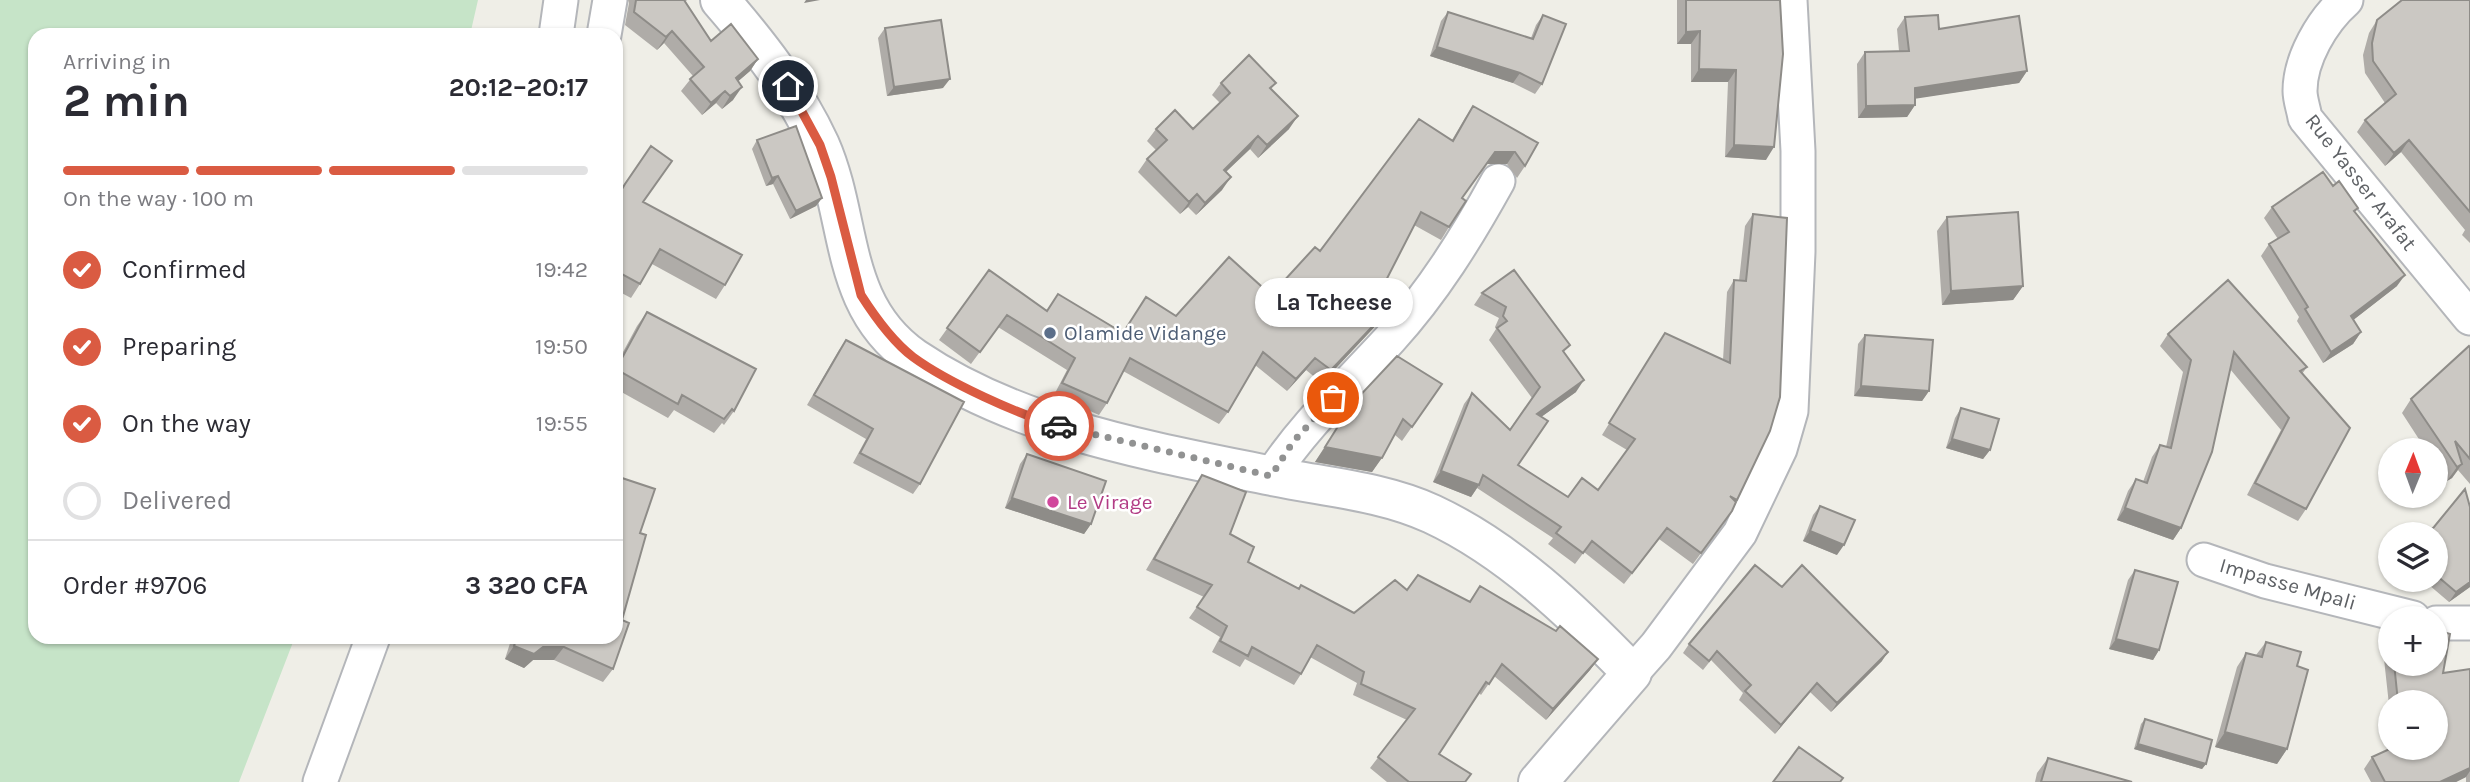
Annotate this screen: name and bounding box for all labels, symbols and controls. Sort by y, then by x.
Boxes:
text: Arriving in [63,48,171,75]
pin [758,56,818,116]
icon: home [769,67,807,105]
text: 20:12–20:17 [449,72,588,103]
text: 2 min [63,74,190,128]
street label: Rue Yasser Arafat [2300,109,2422,255]
text: On the way · 100 m [63,185,254,212]
icon: check [63,251,101,289]
text: Confirmed [122,254,247,285]
text: 19:42 [536,256,588,283]
callout: La Tcheese [1254,279,1412,328]
text: La Tcheese [1276,289,1392,316]
place label: Olamide Vidange [1064,321,1227,345]
marker: Olamide Vidange [1042,325,1058,341]
icon: check [63,328,101,366]
text: Preparing [122,331,236,362]
text: 19:50 [535,333,588,360]
pin [1303,368,1363,428]
icon: bag [1314,379,1352,417]
courier [1024,391,1094,461]
icon: check [63,405,101,443]
icon: car [1040,407,1078,445]
text: On the way [122,408,251,439]
text: 19:55 [536,410,588,437]
north arrow [2378,438,2448,508]
map controls [2378,438,2448,760]
text: Delivered [122,485,232,516]
place label: Le Virage [1067,490,1152,514]
marker: Le Virage [1045,494,1061,510]
button: layers [2378,522,2448,592]
street label: Impasse Mpali [2217,553,2359,615]
text: Order #9706 [63,570,207,601]
text: 3 320 CFA [465,570,588,601]
button: + [2378,606,2448,676]
button: − [2378,690,2448,760]

